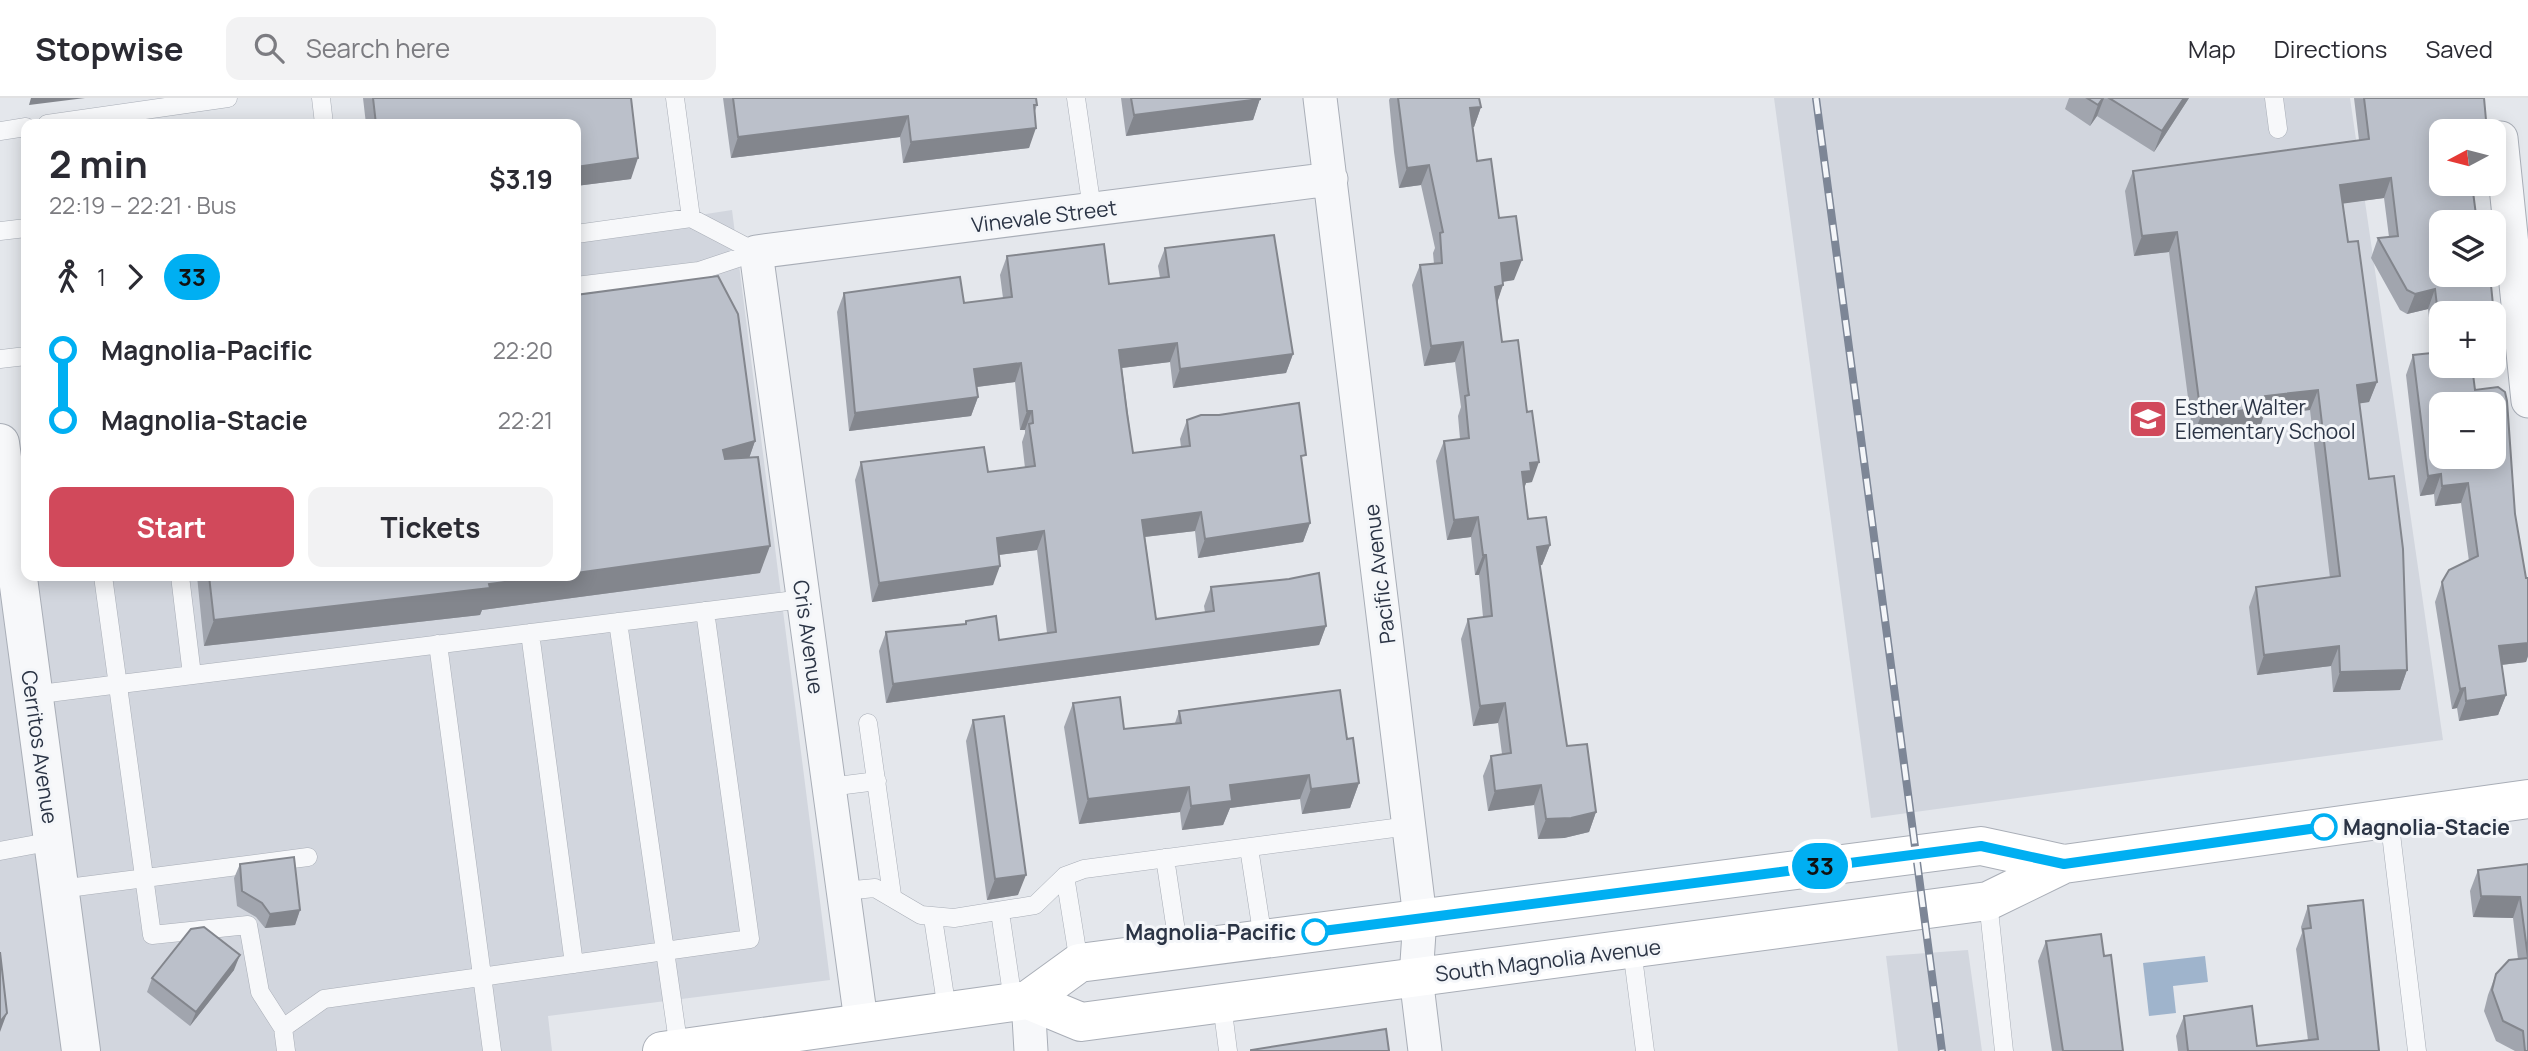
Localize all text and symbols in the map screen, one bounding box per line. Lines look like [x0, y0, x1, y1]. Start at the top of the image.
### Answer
search box [226, 17, 716, 80]
text: Stopwise [35, 26, 184, 71]
icon: search [250, 29, 288, 67]
text: Search here [306, 30, 450, 66]
text: Map [2188, 32, 2236, 65]
text: Directions [2274, 32, 2387, 65]
text: Saved [2425, 32, 2493, 65]
north arrow [2429, 119, 2506, 196]
map controls [2429, 119, 2506, 469]
text: 2 min [49, 137, 148, 189]
text: $3.19 [489, 161, 553, 197]
text: 22:19 – 22:21 · Bus [49, 189, 236, 221]
street label: Vinevale Street [970, 193, 1118, 239]
button: layers [2429, 210, 2506, 287]
icon: walk [49, 258, 87, 296]
icon: forward [116, 258, 154, 296]
text: 33 [178, 260, 206, 293]
text: 1 [97, 261, 106, 293]
button: + [2429, 301, 2506, 378]
text: Magnolia-Pacific [101, 332, 312, 368]
text: 22:20 [493, 334, 553, 366]
button: − [2429, 392, 2506, 469]
place label: Esther Walter Elementary School [2175, 393, 2356, 445]
school or university icon: Esther Walter Elementary School [2127, 398, 2169, 440]
text: Magnolia-Stacie [101, 402, 308, 438]
text: 22:21 [498, 404, 553, 436]
button: Start [49, 487, 294, 567]
button: Tickets [308, 487, 553, 567]
street label: Pacific Avenue [1357, 503, 1401, 645]
street label: Cris Avenue [787, 578, 831, 696]
street label: Cerritos Avenue [15, 668, 65, 826]
place label: Magnolia-Stacie [2343, 813, 2510, 841]
marker: Magnolia-Stacie [2311, 814, 2337, 840]
line badge: 33 [1788, 843, 1852, 889]
text: 33 [1806, 849, 1834, 882]
place label: Magnolia-Pacific [1125, 918, 1296, 946]
marker: Magnolia-Pacific [1302, 919, 1328, 945]
street label: South Magnolia Avenue [1434, 932, 1662, 988]

